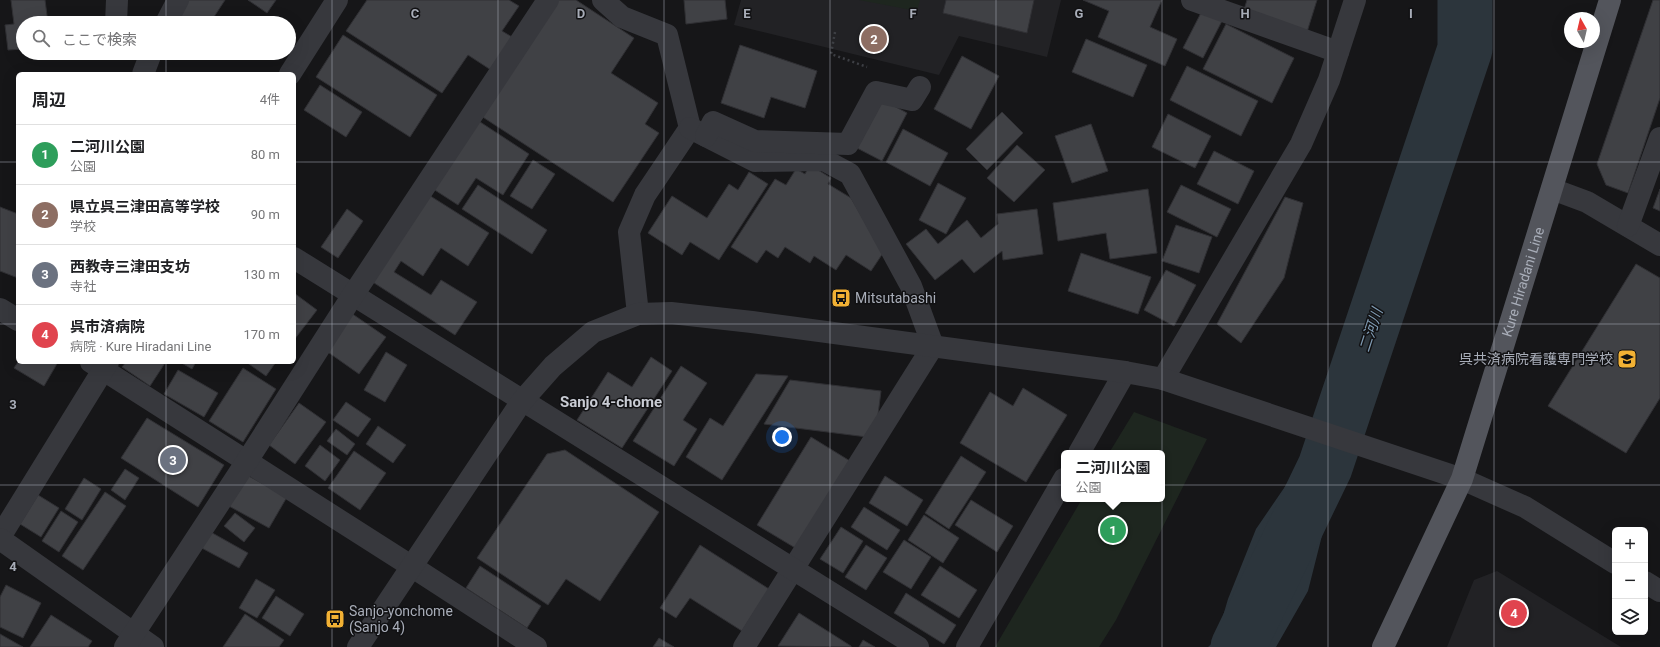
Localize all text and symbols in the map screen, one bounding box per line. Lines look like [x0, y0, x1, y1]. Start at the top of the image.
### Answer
text: C [411, 6, 420, 21]
text: D [577, 6, 585, 21]
text: E [743, 6, 751, 21]
text: F [909, 6, 917, 21]
text: G [1075, 6, 1084, 21]
text: H [1240, 6, 1250, 21]
text: I [1409, 6, 1413, 21]
north arrow [1564, 12, 1600, 48]
search box [16, 16, 296, 60]
pin: 2 [861, 24, 887, 54]
icon: search [30, 27, 52, 49]
text: ここで検索 [62, 31, 137, 49]
text: 周辺 [32, 90, 66, 110]
text: 4件 [260, 92, 280, 107]
text: 二河川公園 [70, 138, 145, 156]
text: 1 [41, 147, 49, 162]
text: 80 m [251, 147, 280, 162]
text: 公園 [70, 159, 96, 174]
text: 県立呉三津田高等学校 [70, 198, 220, 216]
text: 2 [41, 207, 49, 222]
text: 90 m [251, 207, 280, 222]
text: 学校 [70, 219, 96, 234]
street label: Kure Hiradani Line [1498, 225, 1547, 339]
text: 西教寺三津田支坊 [70, 258, 190, 276]
text: 3 [41, 267, 49, 282]
text: 130 m [243, 267, 280, 282]
text: 寺社 [70, 279, 96, 294]
bus stop icon: Mitsutabashi [830, 287, 852, 309]
place label: Mitsutabashi [855, 290, 936, 306]
water label: 二河川 [1355, 304, 1387, 354]
text: 呉市済病院 [70, 318, 145, 336]
text: 4 [41, 327, 49, 342]
text: 170 m [243, 327, 280, 342]
text: 病院 · Kure Hiradani Line [70, 339, 211, 354]
school or university icon: 呉共済病院看護専門学校 [1616, 348, 1638, 370]
place label: 呉共済病院看護専門学校 [1459, 351, 1613, 367]
district label: Sanjo 4-chome [560, 393, 662, 411]
text: 3 [9, 397, 17, 412]
your location [772, 427, 792, 447]
pin: 3 [160, 445, 186, 475]
popup [1061, 450, 1165, 502]
text: 二河川公園 [1075, 459, 1151, 477]
text: 公園 [1075, 480, 1102, 495]
pin: 1 [1100, 515, 1126, 545]
map controls [1612, 527, 1648, 635]
button: + [1612, 527, 1648, 563]
text: 4 [9, 559, 17, 574]
button: − [1612, 563, 1648, 599]
pin: 4 [1501, 598, 1527, 628]
button: layers [1612, 599, 1648, 635]
place label: Sanjo-yonchome (Sanjo 4) [349, 603, 453, 636]
bus stop icon: Sanjo-yonchome (Sanjo 4) [324, 608, 346, 630]

